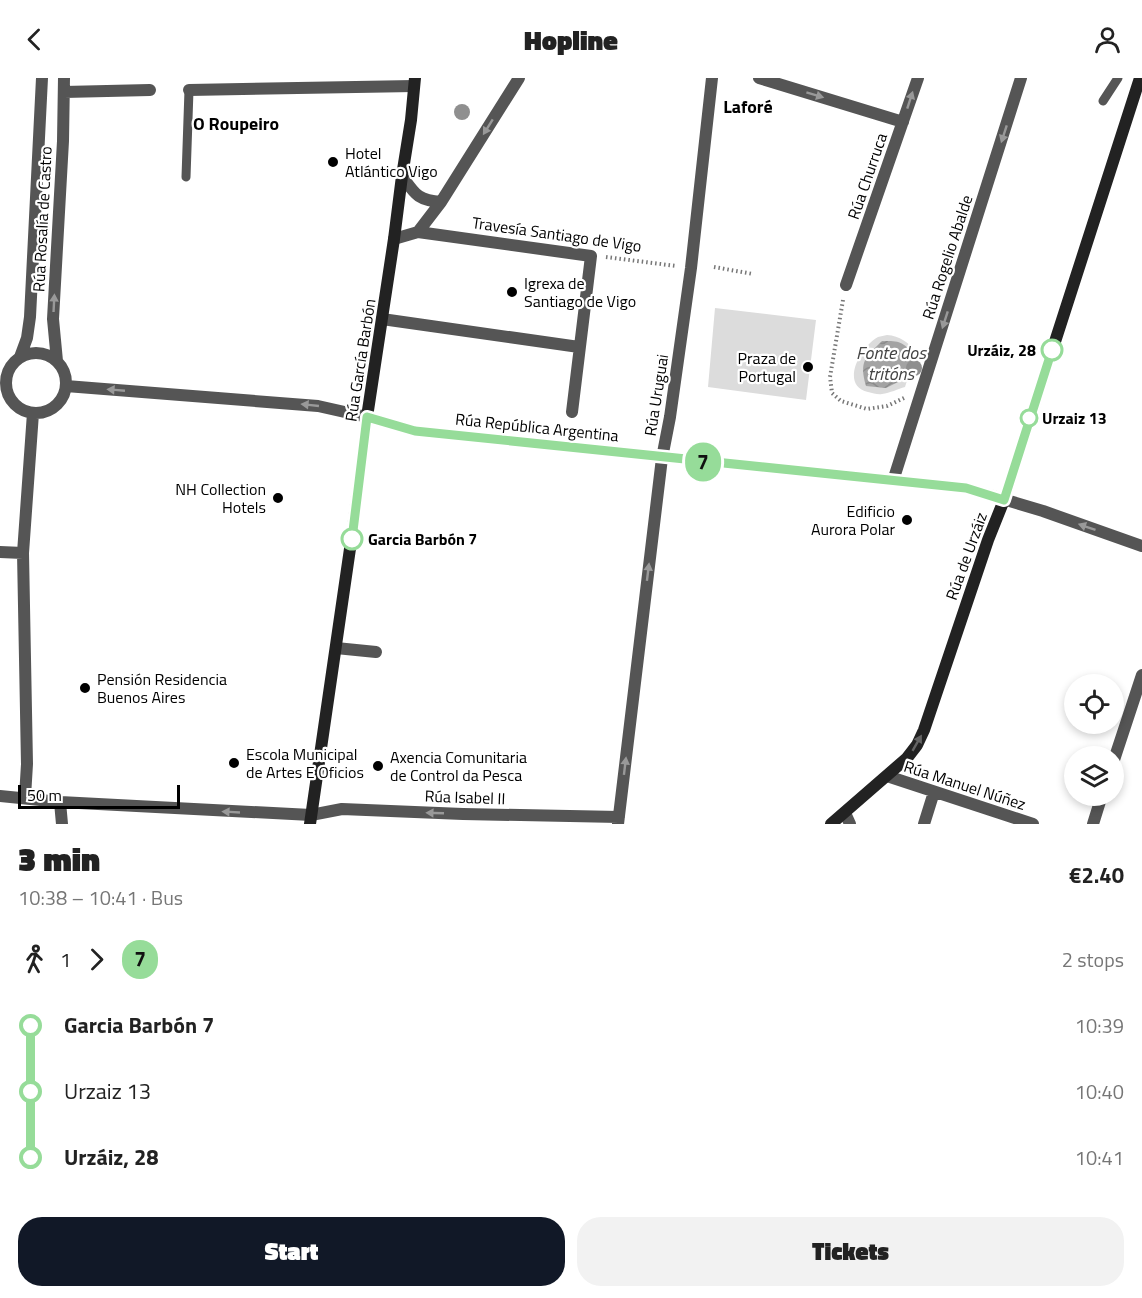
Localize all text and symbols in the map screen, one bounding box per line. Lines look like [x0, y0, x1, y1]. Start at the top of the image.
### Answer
text: Hopline [524, 19, 618, 60]
icon: back [18, 23, 51, 56]
icon: person [1091, 23, 1124, 56]
one-way arrow [806, 91, 824, 100]
one-way arrow [906, 91, 916, 109]
district label: Laforé [723, 93, 773, 120]
district label: O Roupeiro [193, 110, 279, 137]
one-way arrow [482, 119, 494, 135]
one-way arrow [998, 125, 1008, 143]
street label: Rúa Churruca [841, 129, 893, 223]
place label: Hotel Atlántico Vigo [345, 141, 438, 183]
street label: Rúa Rosalía de Castro [26, 146, 58, 292]
marker: Hotel Atlántico Vigo [326, 155, 340, 169]
street label: Rúa Rogelio Abalde [916, 192, 978, 322]
street label: Travesía Santiago de Vigo [471, 210, 643, 258]
place label: Igrexa de Santiago de Vigo [524, 271, 636, 313]
marker: Igrexa de Santiago de Vigo [505, 285, 519, 299]
one-way arrow [50, 293, 59, 312]
street label: Rúa García Barbón [338, 297, 382, 423]
one-way arrow [939, 311, 949, 329]
place label: Urzáiz, 28 [967, 338, 1036, 362]
water label: Fonte dos tritóns [856, 339, 927, 387]
marker: Urzáiz, 28 [1041, 339, 1063, 361]
place label: Praza de Portugal [738, 346, 796, 388]
street label: Rúa Uruguai [638, 352, 674, 438]
marker: Praza de Portugal [801, 360, 815, 374]
one-way arrow [106, 385, 125, 394]
one-way arrow [301, 401, 320, 410]
street label: Rúa República Argentina [454, 406, 620, 448]
place label: Urzaiz 13 [1042, 406, 1107, 430]
marker: Urzaiz 13 [1020, 409, 1038, 427]
line badge: 7 [684, 442, 722, 482]
text: 7 [697, 446, 709, 478]
place label: NH Collection Hotels [175, 477, 266, 519]
marker: NH Collection Hotels [271, 491, 285, 505]
place label: Edificio Aurora Polar [811, 499, 895, 541]
street label: Rúa de Urzáiz [939, 509, 993, 603]
marker: Edificio Aurora Polar [900, 513, 914, 527]
one-way arrow [1078, 521, 1096, 531]
place label: Garcia Barbón 7 [368, 527, 477, 551]
marker: Garcia Barbón 7 [341, 528, 363, 550]
one-way arrow [644, 563, 653, 582]
place label: Pensión Residencia Buenos Aires [97, 667, 227, 709]
map controls [1064, 674, 1124, 806]
button: locate [1064, 674, 1124, 734]
marker: Pensión Residencia Buenos Aires [78, 681, 92, 695]
one-way arrow [912, 734, 922, 751]
place label: Escola Municipal de Artes E Oficios [246, 742, 364, 784]
place label: Axencia Comunitaria de Control da Pesca [390, 745, 527, 787]
button: layers [1064, 746, 1124, 806]
street label: Rúa Manuel Núñez [901, 754, 1029, 816]
marker: Escola Municipal de Artes E Oficios [227, 756, 241, 770]
one-way arrow [620, 756, 630, 775]
marker: Axencia Comunitaria de Control da Pesca [371, 759, 385, 773]
scale bar [18, 782, 180, 810]
text: 50 m [27, 783, 62, 807]
street label: Rúa Isabel II [424, 784, 506, 810]
one-way arrow [222, 807, 241, 816]
one-way arrow [425, 808, 444, 817]
text: 3 min [18, 834, 100, 884]
text: €2.40 [1069, 858, 1124, 892]
text: 10:38 – 10:41 · Bus [18, 882, 183, 913]
icon: walk [18, 943, 51, 976]
icon: forward [80, 943, 113, 976]
text: 7 [134, 943, 146, 975]
text: 1 [60, 944, 71, 975]
text: 2 stops [1062, 944, 1124, 975]
text: Garcia Barbón 7 [64, 1008, 214, 1042]
text: 10:39 [1075, 1010, 1124, 1041]
text: Urzaiz 13 [64, 1074, 151, 1108]
text: 10:40 [1075, 1076, 1124, 1107]
text: Urzáiz, 28 [64, 1140, 159, 1174]
text: 10:41 [1075, 1142, 1124, 1173]
button: Start [18, 1217, 565, 1286]
button: Tickets [577, 1217, 1124, 1286]

